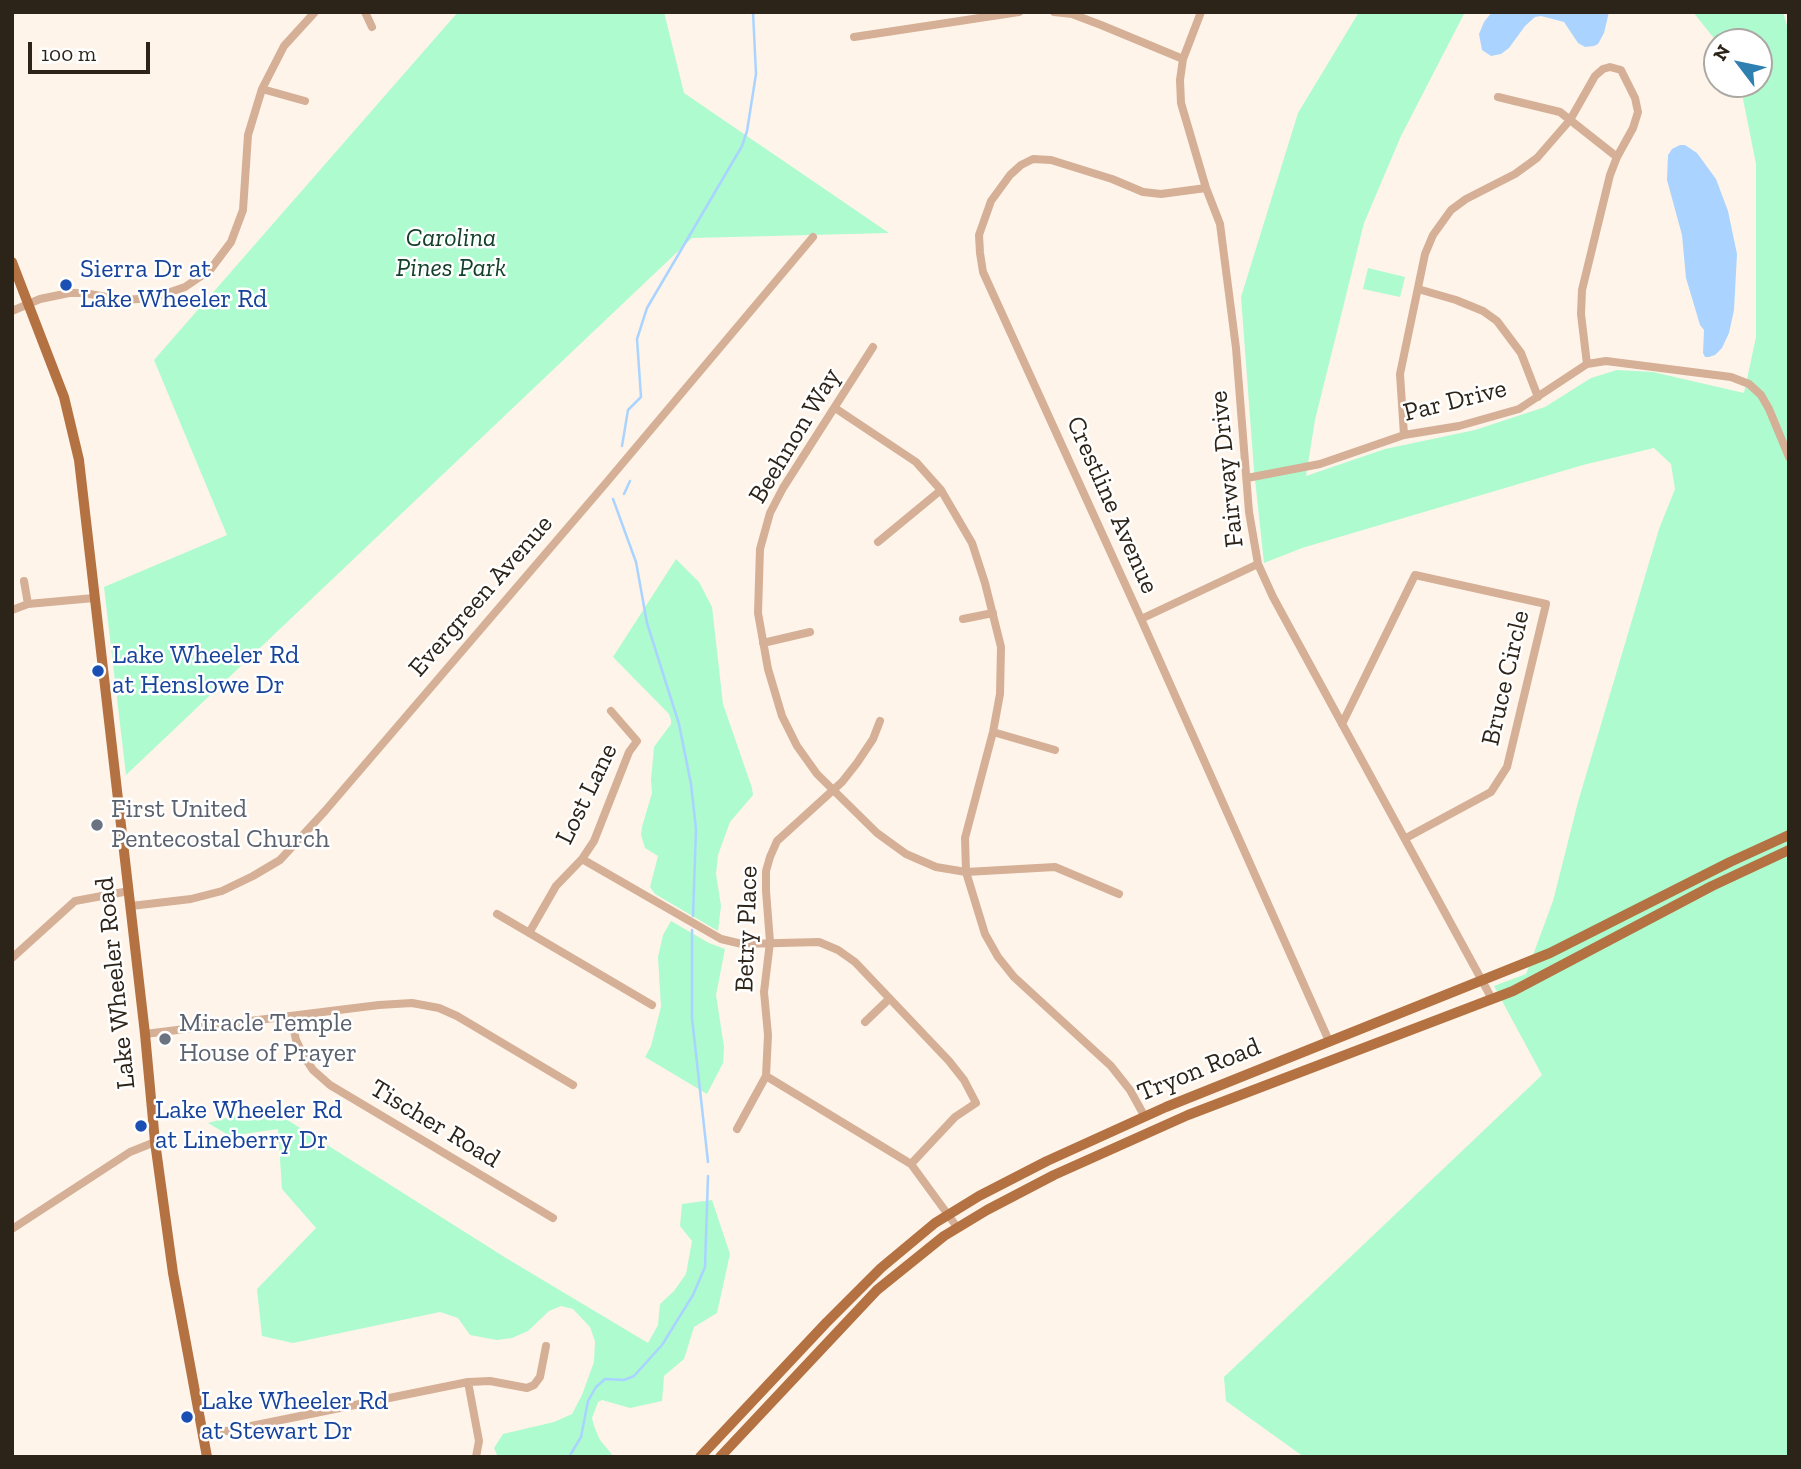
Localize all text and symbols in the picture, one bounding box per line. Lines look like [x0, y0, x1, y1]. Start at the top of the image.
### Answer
scale bar [32, 28, 154, 72]
north arrow [1703, 28, 1773, 98]
text: N [1708, 40, 1735, 65]
text: 100 m [41, 41, 96, 66]
park label: Carolina Pines Park [396, 223, 506, 284]
place label: Sierra Dr at Lake Wheeler Rd [80, 254, 267, 316]
marker: Sierra Dr at Lake Wheeler Rd [58, 277, 74, 293]
street label: Beehnon Way [742, 363, 848, 509]
street label: Par Drive [1400, 373, 1510, 429]
street label: Fairway Drive [1203, 389, 1251, 549]
street label: Crestline Avenue [1059, 412, 1165, 598]
street label: Evergreen Avenue [402, 509, 560, 683]
street label: Bruce Circle [1475, 608, 1537, 748]
place label: Lake Wheeler Rd at Henslowe Dr [112, 640, 299, 702]
marker: Lake Wheeler Rd at Henslowe Dr [90, 663, 106, 679]
street label: Lost Lane [549, 738, 625, 850]
place label: First United Pentecostal Church [111, 794, 330, 856]
marker: First United Pentecostal Church [89, 817, 105, 833]
street label: Betry Place [729, 865, 765, 993]
street label: Lake Wheeler Road [89, 875, 143, 1091]
place label: Miracle Temple House of Prayer [179, 1008, 357, 1070]
marker: Miracle Temple House of Prayer [157, 1031, 173, 1047]
street label: Tryon Road [1133, 1031, 1265, 1109]
street label: Tischer Road [364, 1073, 506, 1175]
place label: Lake Wheeler Rd at Lineberry Dr [155, 1095, 342, 1156]
marker: Lake Wheeler Rd at Lineberry Dr [133, 1118, 149, 1134]
place label: Lake Wheeler Rd at Stewart Dr [201, 1386, 388, 1448]
marker: Lake Wheeler Rd at Stewart Dr [179, 1409, 195, 1425]

